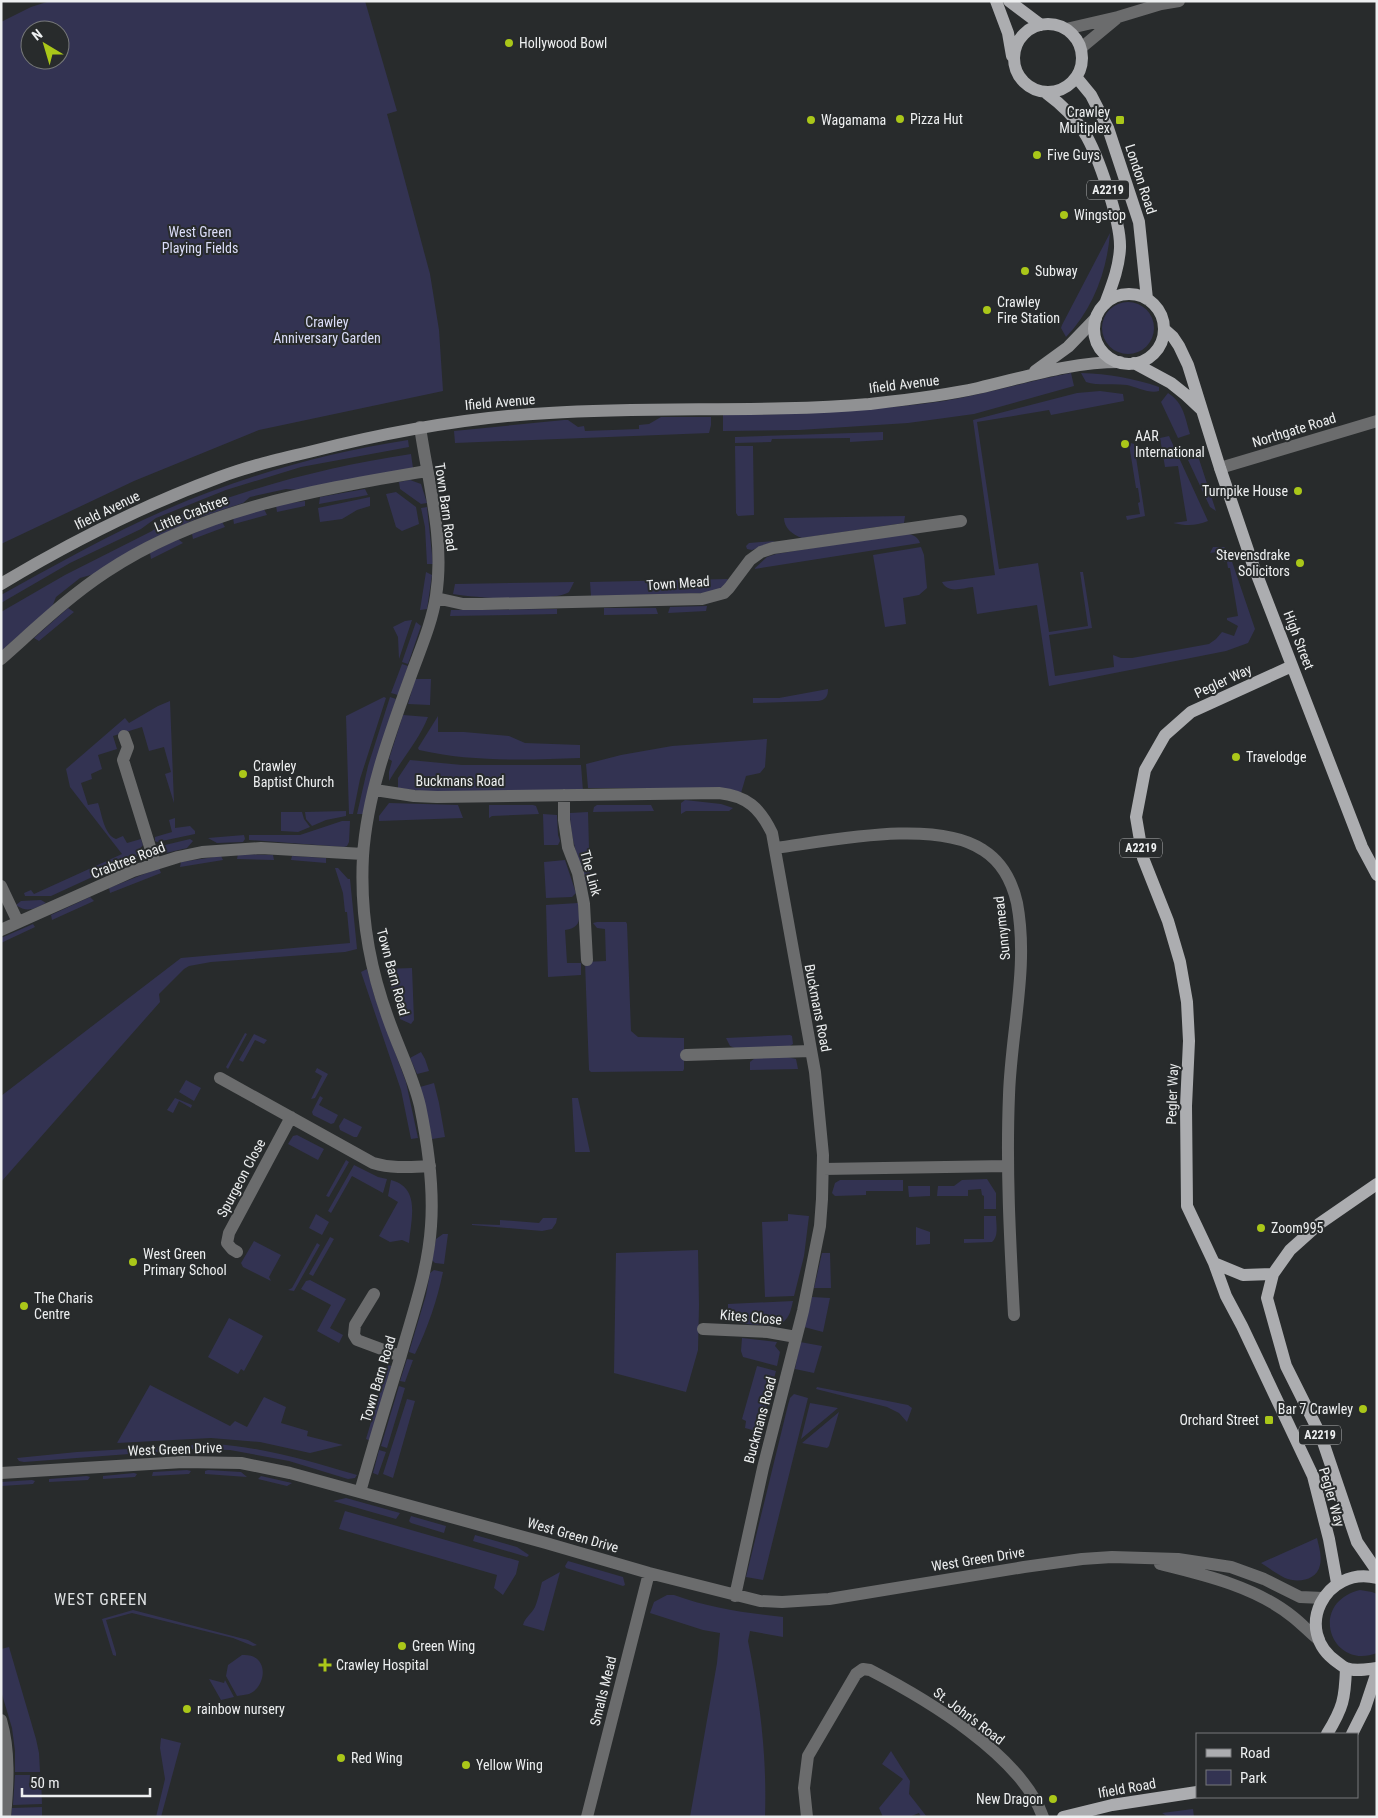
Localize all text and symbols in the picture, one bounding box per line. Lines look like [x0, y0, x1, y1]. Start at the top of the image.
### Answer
north arrow [20, 20, 70, 70]
text: N [29, 26, 45, 44]
place label: Hollywood Bowl [519, 35, 607, 51]
marker: Hollywood Bowl [503, 37, 515, 49]
place label: Crawley Multiplex [1059, 104, 1110, 136]
place label: Pizza Hut [910, 111, 963, 127]
place label: Wagamama [821, 112, 886, 128]
marker: Pizza Hut [894, 113, 906, 125]
marker: Wagamama [805, 114, 817, 126]
marker: Crawley Multiplex [1114, 114, 1126, 126]
street label: London Road [1122, 142, 1160, 216]
place label: Five Guys [1047, 147, 1100, 163]
marker: Five Guys [1031, 149, 1043, 161]
road number: A2219 [1087, 180, 1129, 200]
place label: Wingstop [1074, 207, 1126, 223]
marker: Wingstop [1058, 209, 1070, 221]
park label: West Green Playing Fields [162, 224, 238, 256]
place label: Subway [1035, 263, 1078, 279]
marker: Subway [1019, 265, 1031, 277]
place label: Crawley Fire Station [997, 294, 1060, 326]
marker: Crawley Fire Station [981, 304, 993, 316]
park label: Crawley Anniversary Garden [273, 314, 381, 346]
street label: Ifield Avenue [868, 372, 940, 396]
street label: Ifield Avenue [464, 391, 536, 413]
street label: Northgate Road [1250, 410, 1338, 450]
place label: AAR International [1135, 428, 1205, 460]
marker: AAR International [1119, 438, 1131, 450]
street label: Town Barn Road [432, 462, 460, 552]
place label: Turnpike House [1202, 483, 1288, 499]
marker: Turnpike House [1292, 485, 1304, 497]
street label: Ifield Avenue [72, 487, 143, 533]
street label: Little Crabtree [152, 491, 231, 535]
place label: Stevensdrake Solicitors [1216, 547, 1290, 579]
marker: Stevensdrake Solicitors [1294, 557, 1306, 569]
street label: Town Mead [646, 573, 710, 593]
street label: High Street [1280, 608, 1318, 672]
street label: Pegler Way [1192, 661, 1254, 701]
place label: Travelodge [1246, 749, 1307, 765]
marker: Travelodge [1230, 751, 1242, 763]
place label: Crawley Baptist Church [253, 758, 334, 790]
marker: Crawley Baptist Church [237, 768, 249, 780]
street label: Buckmans Road [416, 773, 504, 789]
road number: A2219 [1120, 838, 1162, 858]
street label: Crabtree Road [89, 839, 167, 881]
street label: The Link [577, 848, 605, 898]
street label: Sunnymead [991, 895, 1013, 961]
street label: Town Barn Road [374, 927, 412, 1017]
street label: Buckmans Road [802, 963, 834, 1053]
street label: Pegler Way [1163, 1063, 1181, 1125]
street label: Spurgeon Close [214, 1136, 269, 1220]
place label: Zoom995 [1271, 1220, 1324, 1236]
marker: Zoom995 [1255, 1222, 1267, 1234]
place label: West Green Primary School [143, 1246, 227, 1278]
marker: West Green Primary School [127, 1256, 139, 1268]
place label: The Charis Centre [34, 1290, 93, 1322]
marker: The Charis Centre [18, 1300, 30, 1312]
street label: Kites Close [719, 1306, 783, 1328]
street label: Town Barn Road [357, 1334, 399, 1424]
street label: Buckmans Road [741, 1375, 779, 1465]
place label: Bar 7 Crawley [1278, 1401, 1353, 1417]
marker: Bar 7 Crawley [1357, 1403, 1369, 1415]
place label: Orchard Street [1179, 1412, 1259, 1428]
marker: Orchard Street [1263, 1414, 1275, 1426]
road number: A2219 [1299, 1426, 1341, 1444]
street label: West Green Drive [128, 1439, 223, 1459]
street label: Pegler Way [1316, 1465, 1348, 1529]
street label: West Green Drive [526, 1514, 621, 1556]
street label: West Green Drive [930, 1544, 1026, 1574]
district label: WEST GREEN [54, 1590, 148, 1609]
place label: Green Wing [412, 1638, 475, 1654]
marker: Green Wing [396, 1640, 408, 1652]
street label: Smalls Mead [587, 1654, 619, 1728]
place label: Crawley Hospital [336, 1657, 429, 1673]
marker: Crawley Hospital [318, 1658, 332, 1672]
street label: St. John's Road [930, 1684, 1008, 1748]
place label: rainbow nursery [197, 1701, 285, 1717]
marker: rainbow nursery [181, 1703, 193, 1715]
legend [1196, 1733, 1358, 1798]
text: Road [1240, 1744, 1270, 1762]
place label: Red Wing [351, 1750, 403, 1766]
marker: Red Wing [335, 1752, 347, 1764]
place label: Yellow Wing [476, 1757, 543, 1773]
marker: Yellow Wing [460, 1759, 472, 1771]
scale bar [22, 1766, 150, 1798]
text: Park [1240, 1769, 1267, 1787]
text: 50 m [30, 1774, 60, 1792]
street label: Ifield Road [1097, 1775, 1157, 1801]
place label: New Dragon [976, 1791, 1043, 1807]
marker: New Dragon [1047, 1793, 1059, 1805]

